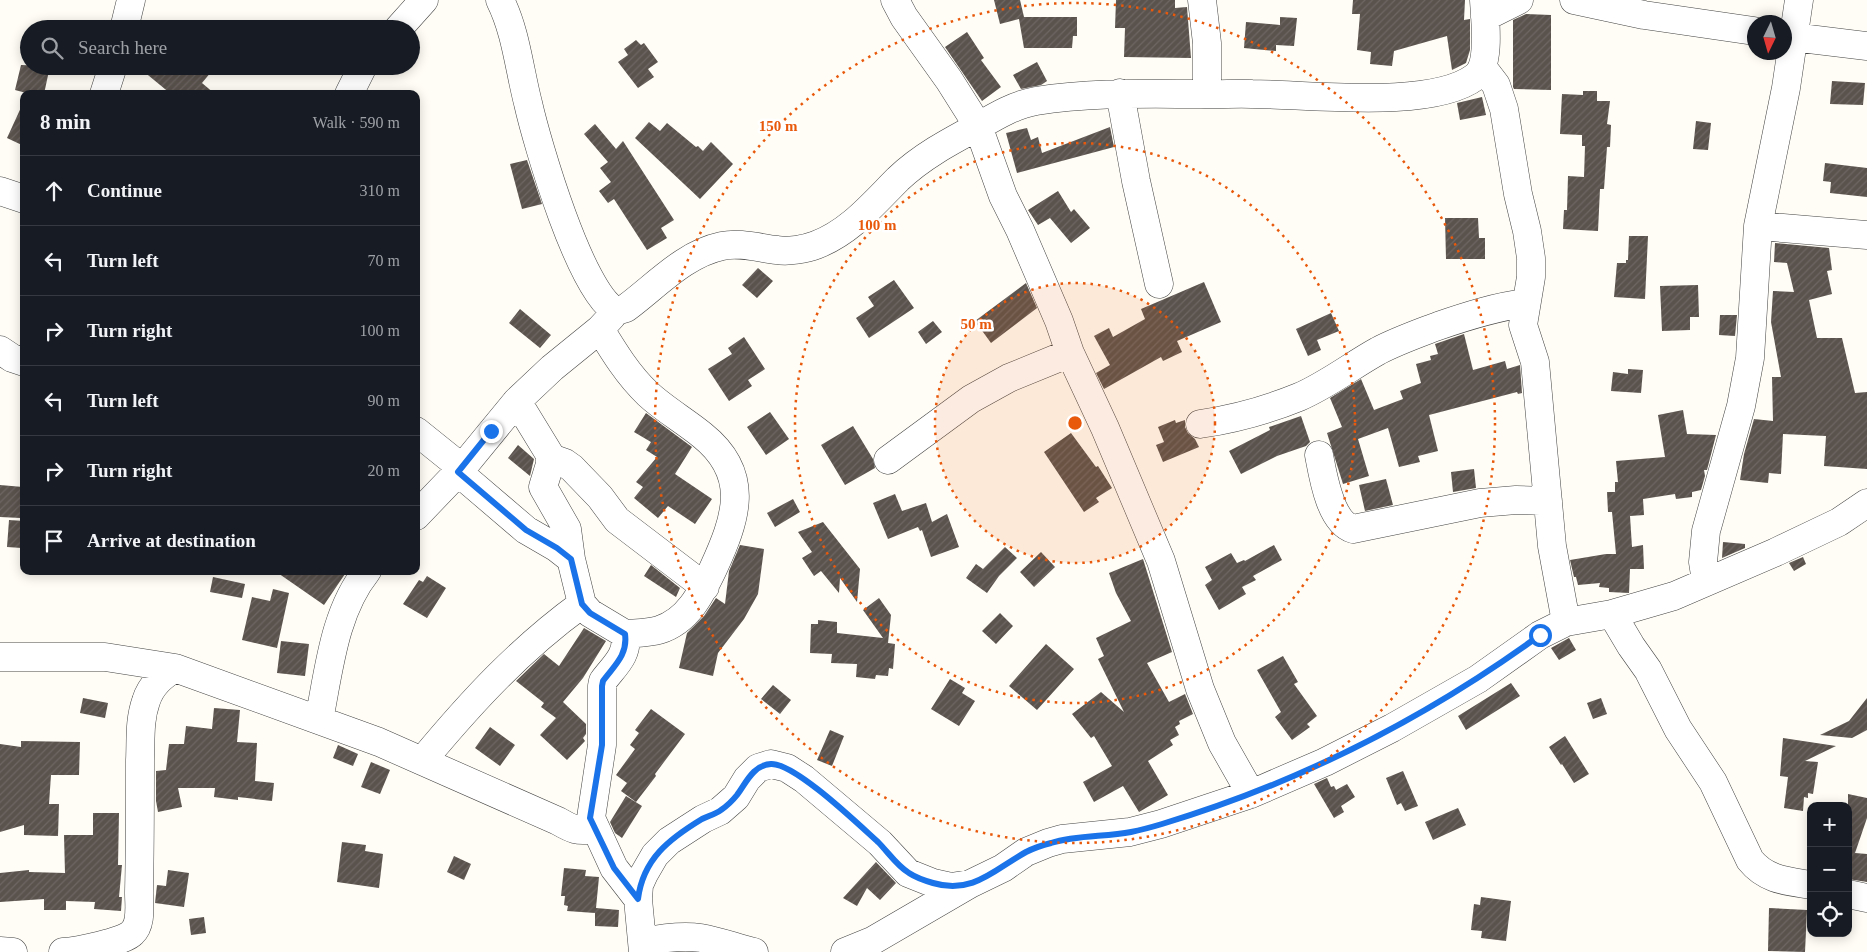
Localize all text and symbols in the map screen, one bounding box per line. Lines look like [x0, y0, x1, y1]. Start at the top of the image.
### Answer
north arrow [1747, 15, 1792, 60]
search box [20, 20, 420, 75]
icon: search [38, 34, 66, 62]
text: Search here [78, 37, 167, 58]
text: 8 min [40, 110, 91, 134]
text: Walk · 590 m [313, 114, 400, 131]
text: 150 m [759, 118, 798, 134]
icon: ahead [40, 177, 68, 205]
text: Continue [87, 180, 162, 201]
text: 310 m [360, 182, 400, 199]
text: 100 m [858, 217, 897, 233]
icon: left [40, 247, 68, 275]
text: Turn left [87, 250, 159, 271]
text: 70 m [368, 252, 400, 269]
text: 50 m [960, 316, 992, 332]
icon: right [40, 317, 68, 345]
text: Turn right [87, 320, 172, 341]
text: 100 m [360, 322, 400, 339]
icon: left [40, 387, 68, 415]
text: Turn left [87, 390, 159, 411]
text: 90 m [368, 392, 400, 409]
centre of rings [1066, 414, 1084, 432]
route end [480, 420, 503, 443]
icon: right [40, 457, 68, 485]
text: Turn right [87, 460, 172, 481]
text: 20 m [368, 462, 400, 479]
icon: arrive [40, 527, 68, 555]
text: Arrive at destination [87, 530, 256, 551]
route start [1529, 624, 1552, 647]
map controls [1807, 802, 1852, 937]
button: + [1807, 802, 1852, 847]
button: − [1807, 847, 1852, 892]
button: locate [1807, 892, 1852, 937]

